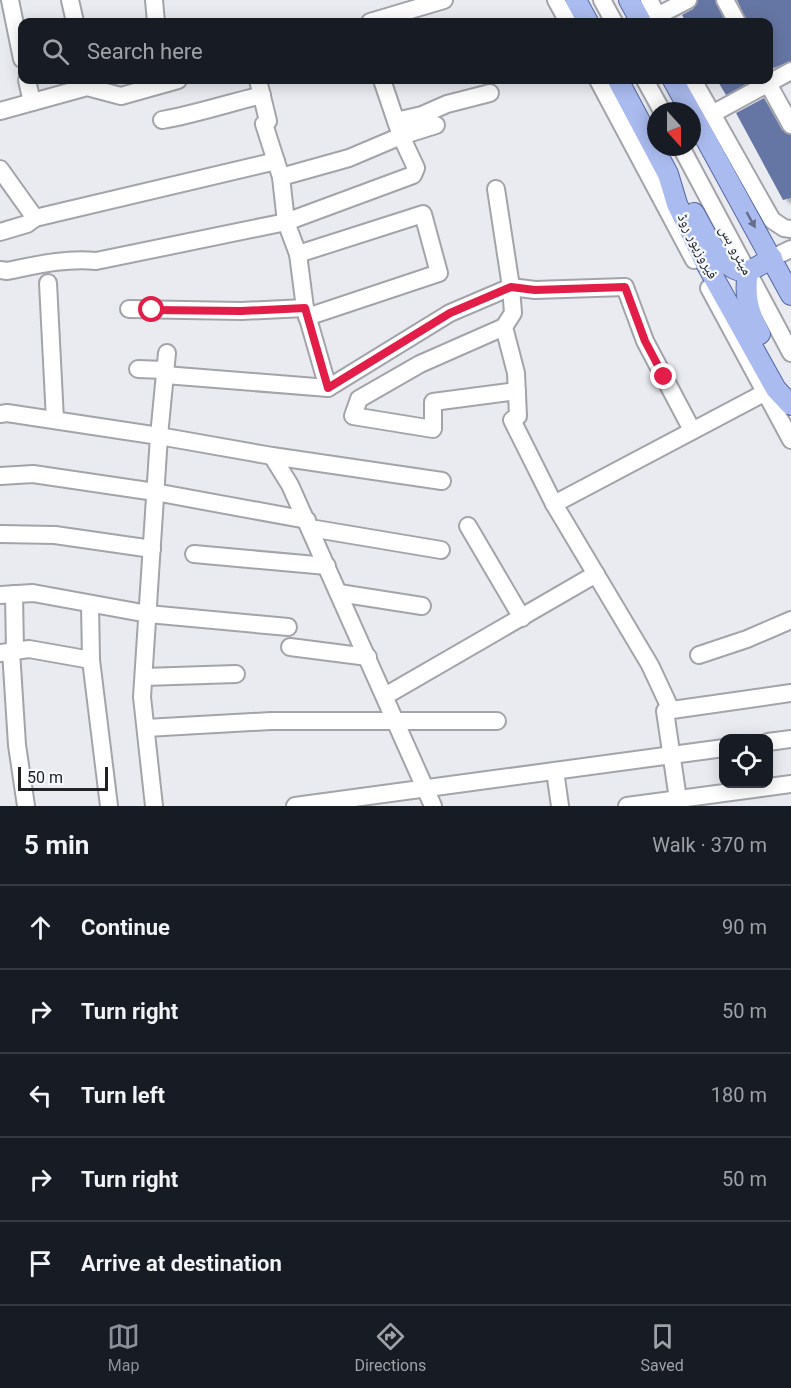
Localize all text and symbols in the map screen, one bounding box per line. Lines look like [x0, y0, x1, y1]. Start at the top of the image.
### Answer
search box [18, 18, 773, 84]
icon: search [39, 35, 72, 68]
text: Search here [87, 39, 203, 64]
north arrow [647, 102, 701, 156]
street label: فیروزپور روڈ [674, 210, 722, 282]
one-way arrow [746, 212, 756, 229]
street label: میٹرو بس [715, 222, 757, 279]
route start [138, 296, 164, 322]
route end [650, 363, 676, 389]
map controls [719, 734, 773, 788]
button: locate [719, 734, 773, 788]
scale bar [18, 764, 108, 792]
text: 50 m [27, 768, 63, 787]
text: 5 min [24, 830, 89, 860]
text: Walk · 370 m [652, 833, 767, 857]
icon: ahead [24, 911, 57, 944]
text: Continue [81, 915, 170, 940]
text: 90 m [722, 915, 767, 939]
icon: right [24, 995, 57, 1028]
text: Turn right [81, 999, 178, 1024]
text: 50 m [722, 999, 767, 1023]
icon: left [24, 1079, 57, 1112]
text: Turn left [81, 1083, 165, 1108]
text: 180 m [711, 1083, 767, 1107]
icon: right [24, 1163, 57, 1196]
text: Turn right [81, 1167, 178, 1192]
text: 50 m [722, 1167, 767, 1191]
icon: arrive [24, 1247, 57, 1280]
text: Arrive at destination [81, 1251, 282, 1276]
tab: Map [107, 1320, 140, 1375]
tab: Directions [354, 1320, 426, 1375]
tab: Saved [641, 1320, 684, 1375]

